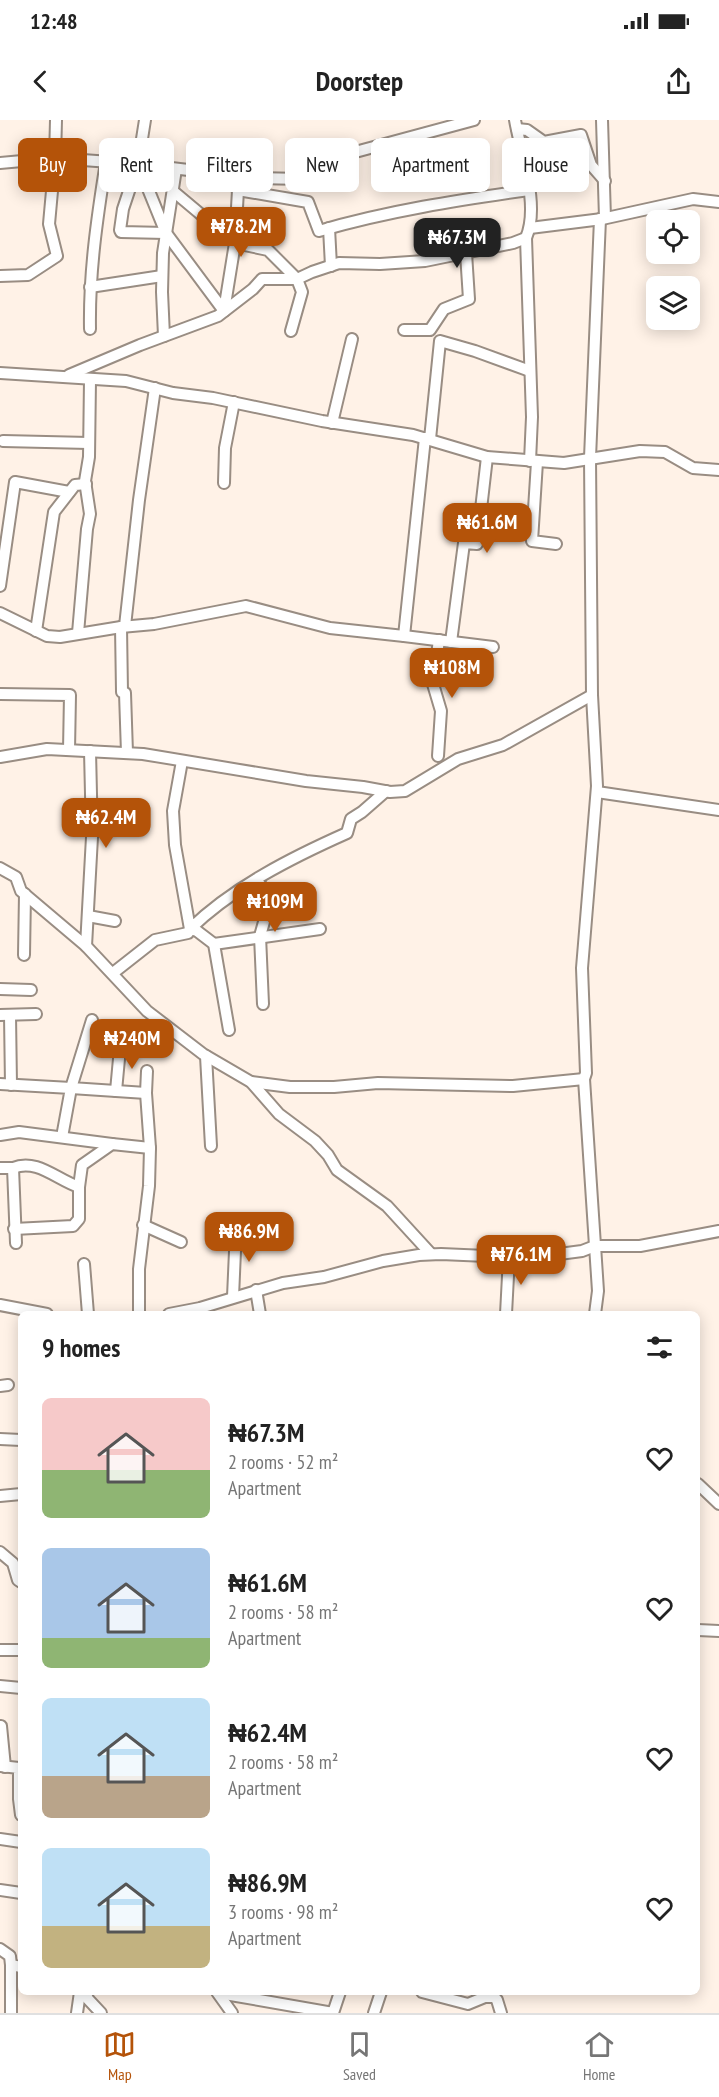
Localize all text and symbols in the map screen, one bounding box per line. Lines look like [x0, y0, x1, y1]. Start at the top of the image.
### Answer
text: 12:48 [30, 7, 78, 35]
text: Doorstep [316, 64, 403, 98]
icon: back [24, 65, 57, 98]
icon: share [662, 65, 695, 98]
chip: Buy [18, 138, 87, 192]
chip: Rent [99, 138, 174, 192]
chip: Filters [186, 138, 273, 192]
chip: New [285, 138, 359, 192]
chip: Apartment [371, 138, 490, 192]
chip: House [502, 138, 589, 192]
pin: ₦78.2M [192, 207, 290, 258]
map controls [646, 210, 700, 330]
button: locate [646, 210, 700, 264]
text: ₦78.2M [211, 213, 271, 239]
pin: ₦67.3M [408, 218, 506, 269]
text: ₦67.3M [428, 224, 486, 250]
button: layers [646, 276, 700, 330]
pin: ₦61.6M [438, 503, 536, 554]
text: ₦61.6M [457, 509, 517, 535]
pin: ₦108M [410, 648, 494, 699]
text: ₦108M [424, 654, 480, 680]
pin: ₦62.4M [57, 798, 155, 849]
text: ₦62.4M [76, 804, 136, 830]
pin: ₦109M [233, 882, 317, 933]
text: ₦109M [247, 888, 303, 914]
pin: ₦240M [90, 1019, 174, 1070]
text: ₦240M [104, 1025, 160, 1051]
pin: ₦86.9M [200, 1212, 298, 1263]
text: ₦86.9M [219, 1218, 279, 1244]
pin: ₦76.1M [472, 1235, 570, 1286]
text: ₦76.1M [491, 1241, 551, 1267]
text: 9 homes [42, 1331, 120, 1364]
icon: filters [643, 1331, 676, 1364]
text: ₦67.3M [228, 1416, 304, 1449]
icon: home [90, 1422, 162, 1494]
icon: heart [643, 1442, 676, 1475]
text: 2 rooms · 52 m² [228, 1449, 338, 1475]
text: Apartment [228, 1475, 301, 1501]
text: ₦61.6M [228, 1566, 307, 1599]
icon: home [90, 1572, 162, 1644]
icon: heart [643, 1592, 676, 1625]
text: 2 rooms · 58 m² [228, 1599, 338, 1625]
text: Apartment [228, 1625, 301, 1651]
text: ₦62.4M [228, 1716, 307, 1749]
icon: home [90, 1722, 162, 1794]
icon: heart [643, 1742, 676, 1775]
text: 2 rooms · 58 m² [228, 1749, 338, 1775]
text: Apartment [228, 1775, 301, 1801]
text: ₦86.9M [228, 1866, 307, 1899]
icon: home [90, 1872, 162, 1944]
icon: heart [643, 1892, 676, 1925]
text: 3 rooms · 98 m² [228, 1899, 338, 1925]
text: Apartment [228, 1925, 301, 1951]
tab: Map [103, 2028, 136, 2084]
tab: Saved [343, 2028, 376, 2084]
tab: Home [583, 2028, 616, 2084]

